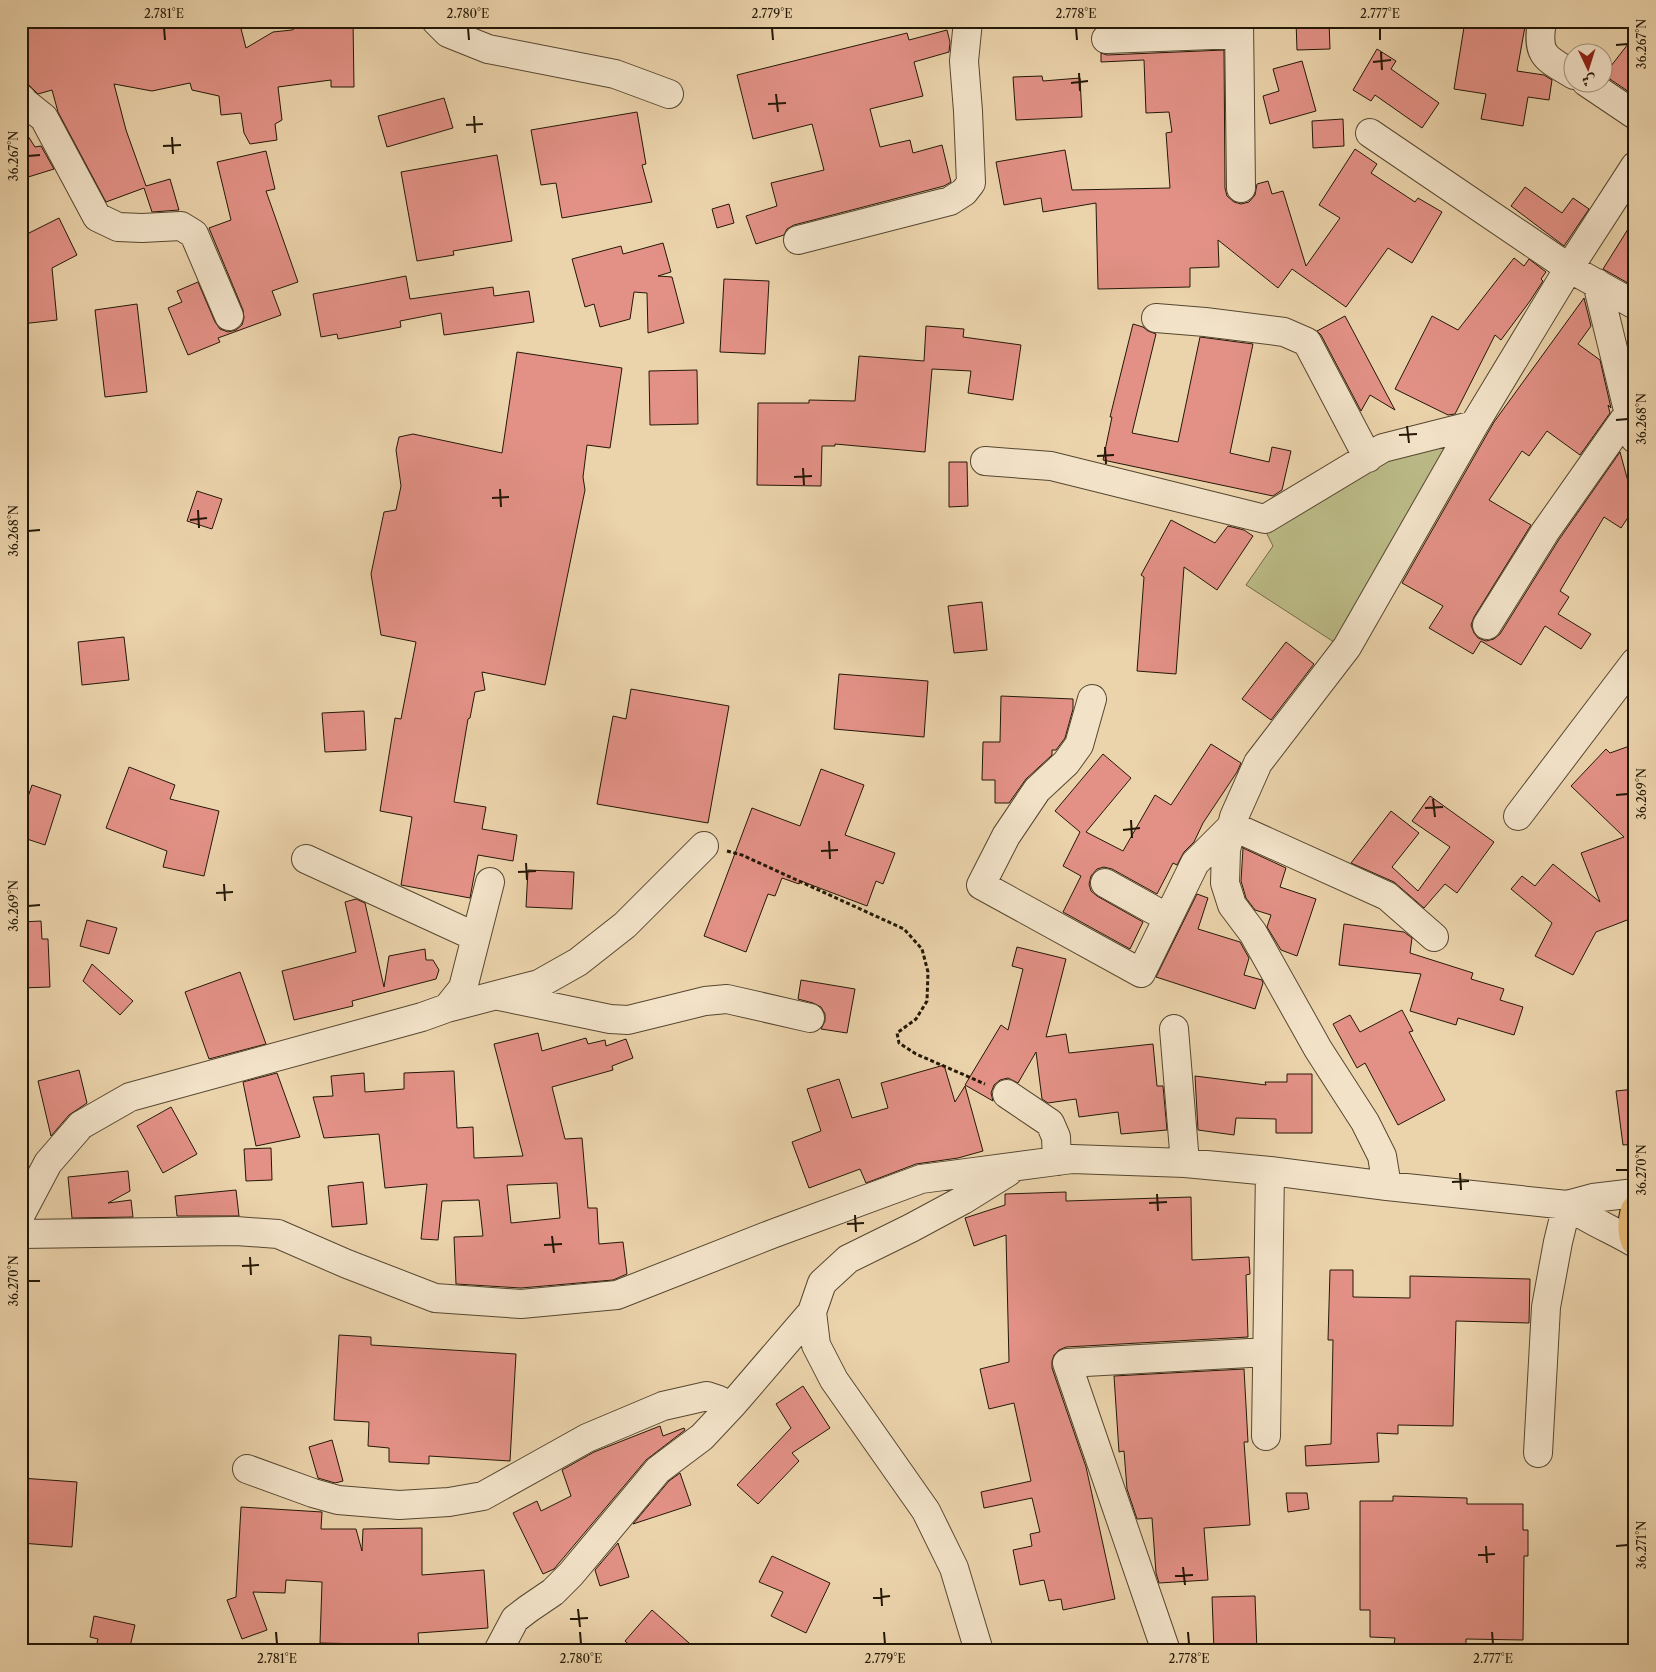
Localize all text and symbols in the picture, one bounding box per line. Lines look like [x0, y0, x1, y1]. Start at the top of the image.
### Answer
text: 2.781°E [144, 6, 184, 21]
text: 2.780°E [447, 6, 489, 21]
text: 2.779°E [751, 6, 793, 21]
text: 2.778°E [1055, 6, 1097, 21]
text: 2.777°E [1360, 6, 1400, 21]
text: 36.267°N [1634, 19, 1649, 69]
north arrow [1564, 42, 1614, 92]
text: ش [1581, 72, 1596, 90]
text: 36.267°N [6, 131, 21, 181]
text: 36.268°N [1634, 393, 1649, 445]
text: 36.268°N [6, 505, 21, 557]
text: 36.269°N [1634, 768, 1649, 820]
text: 36.269°N [6, 880, 21, 932]
text: 36.270°N [1634, 1144, 1649, 1196]
text: 36.270°N [6, 1255, 21, 1307]
text: 36.271°N [1634, 1521, 1649, 1569]
text: 2.781°E [257, 1651, 297, 1666]
text: 2.780°E [560, 1651, 602, 1666]
text: 2.779°E [864, 1651, 906, 1666]
text: 2.778°E [1168, 1651, 1210, 1666]
text: 2.777°E [1473, 1651, 1513, 1666]

